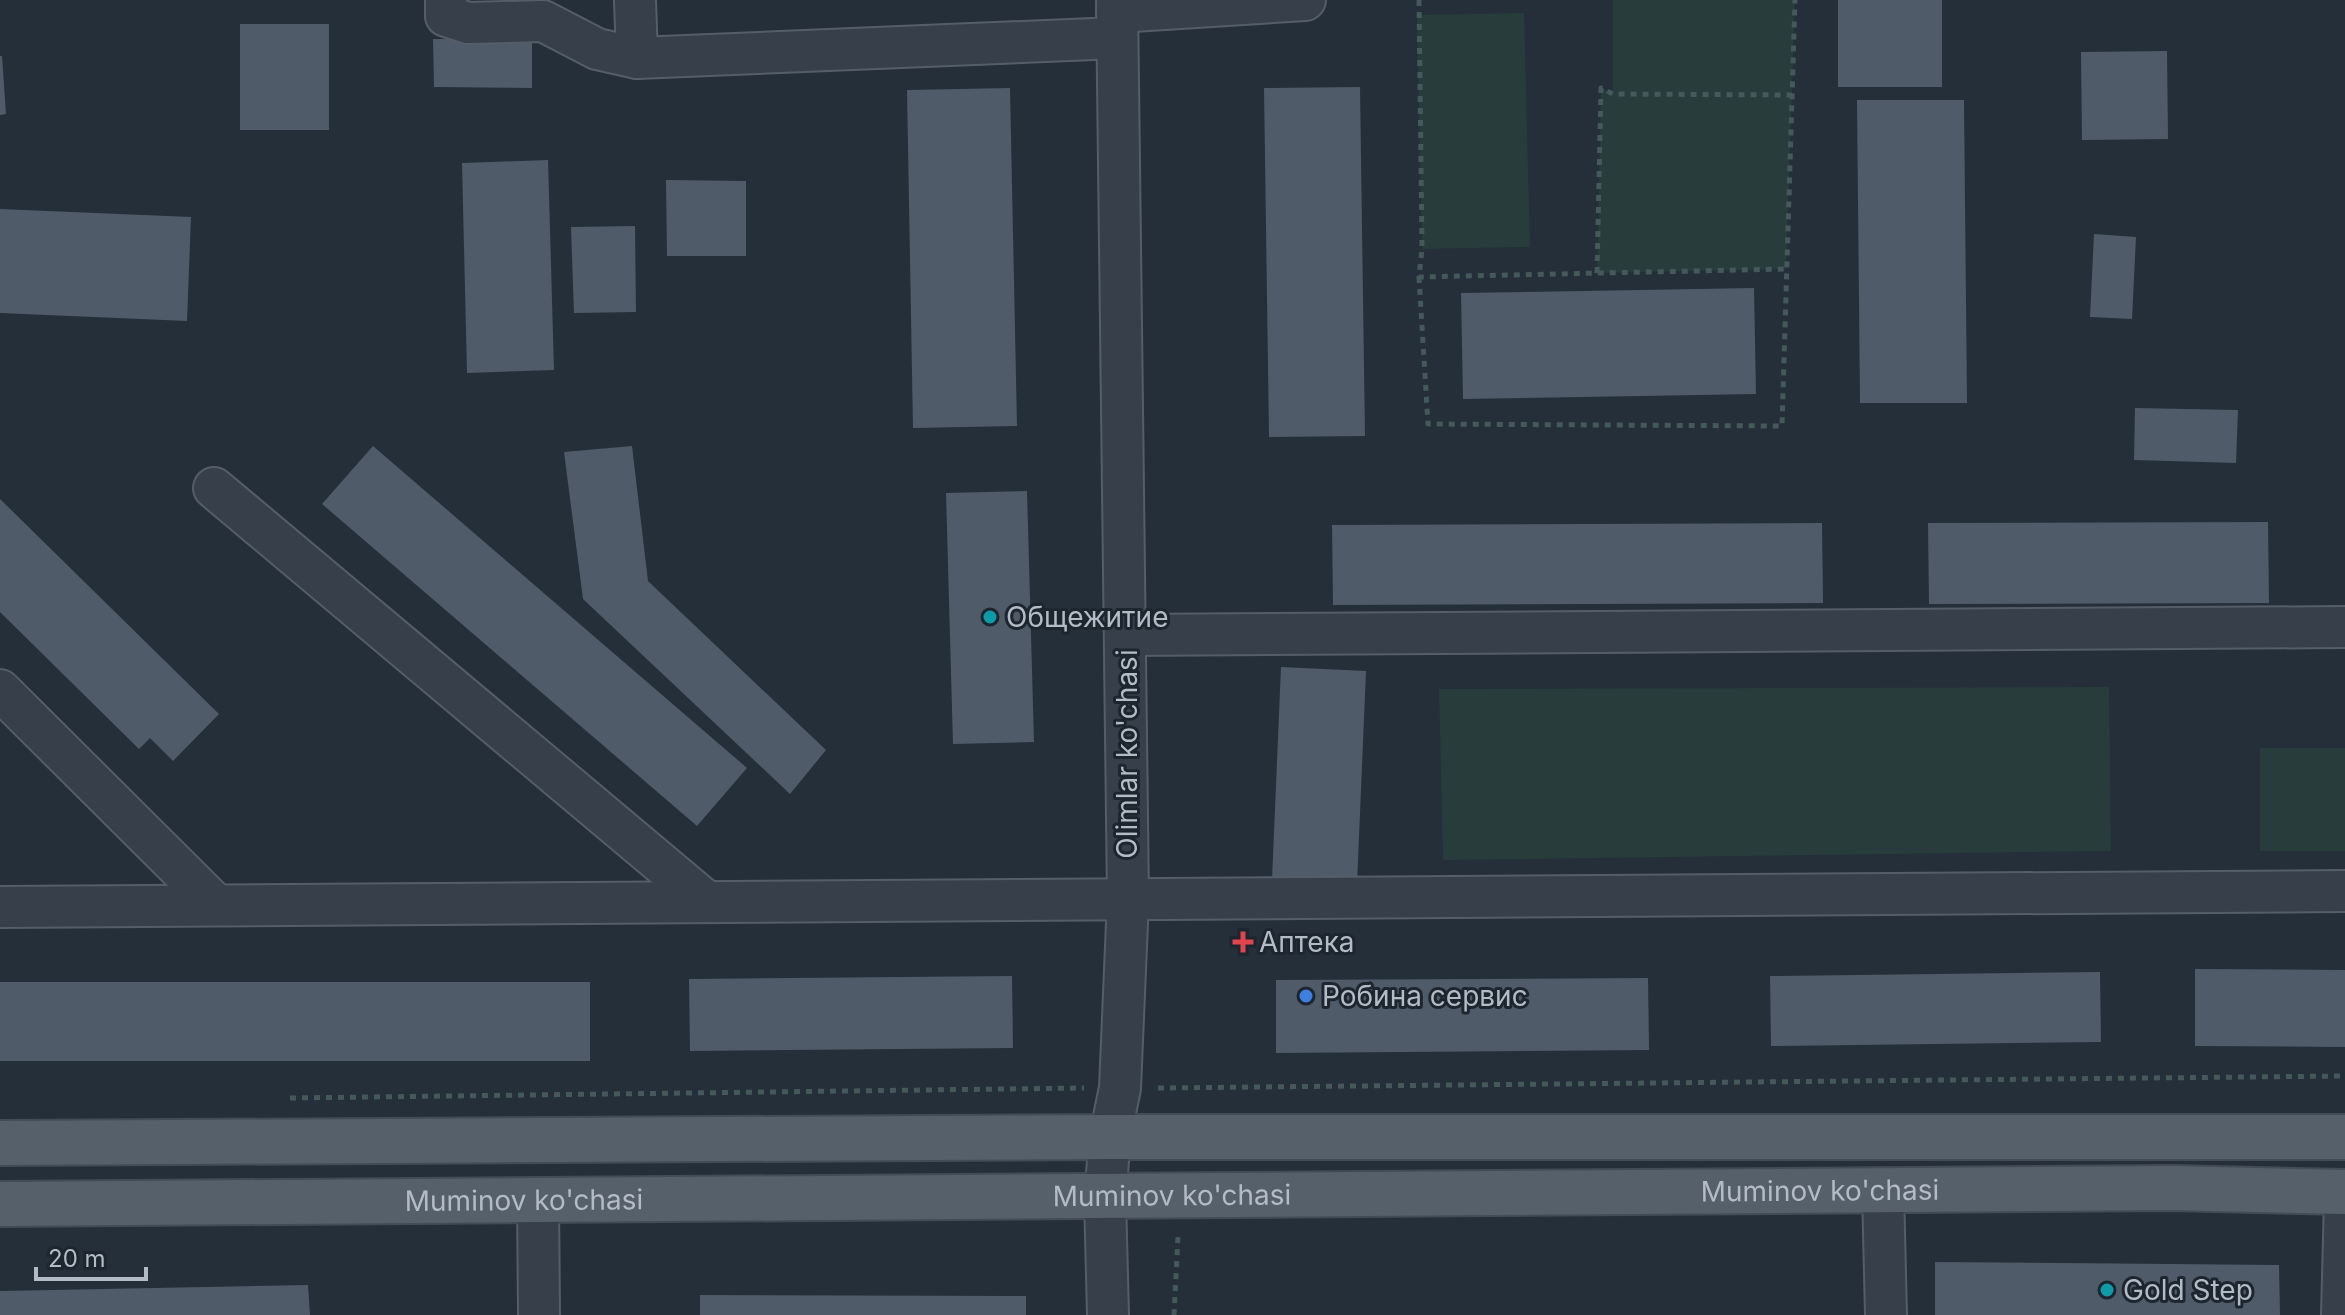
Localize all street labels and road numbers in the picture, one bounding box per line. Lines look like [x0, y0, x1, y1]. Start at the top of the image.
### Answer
street label: Olimlar ko'chasi [1110, 649, 1144, 859]
street label: Muminov ko'chasi [1701, 1173, 1939, 1208]
street label: Muminov ko'chasi [1053, 1177, 1291, 1213]
street label: Muminov ko'chasi [405, 1182, 643, 1218]

